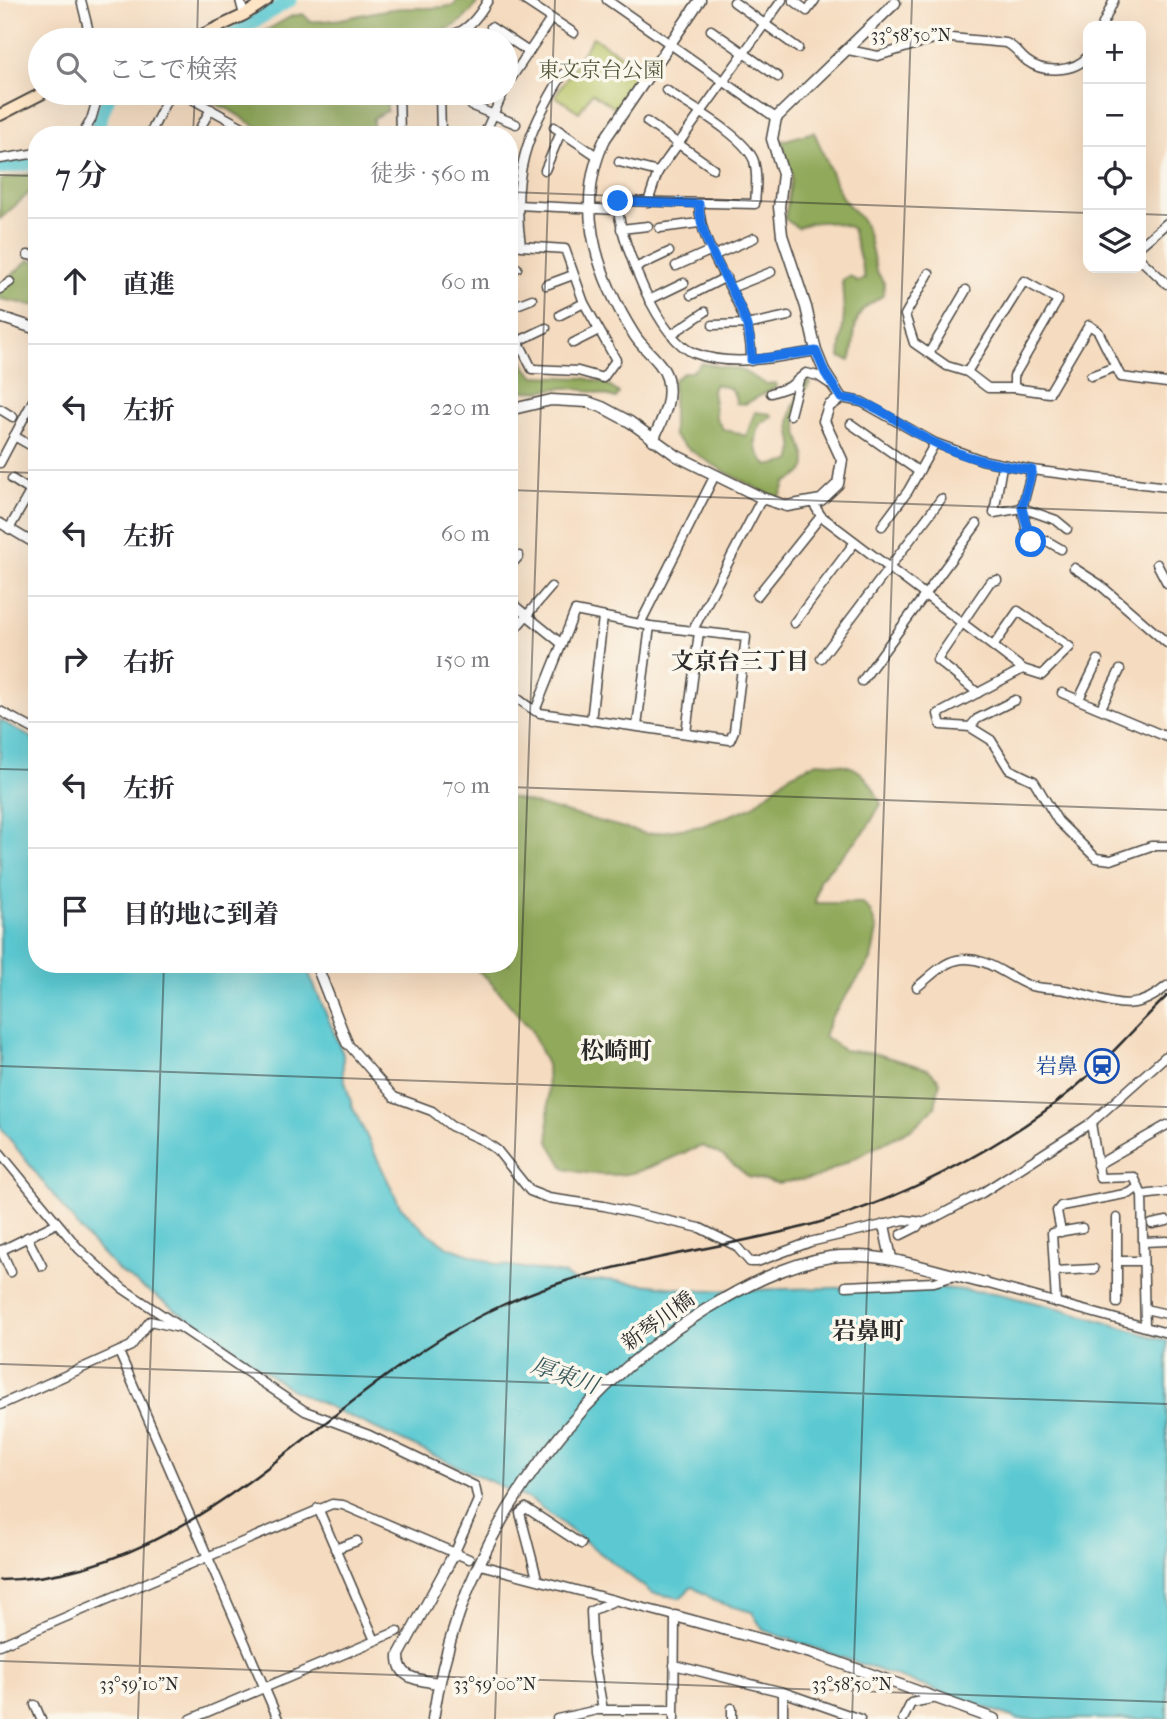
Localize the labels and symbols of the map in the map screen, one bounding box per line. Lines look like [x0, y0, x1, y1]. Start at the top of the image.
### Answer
text: 33°58'50"N [871, 25, 951, 46]
park label: 東文京台公園 [538, 58, 664, 82]
route end [602, 185, 633, 216]
route start [1015, 526, 1046, 557]
district label: 文京台三丁目 [671, 648, 809, 675]
district label: 松崎町 [580, 1037, 652, 1065]
station icon: 岩鼻 [1083, 1047, 1121, 1085]
place label: 岩鼻 [1036, 1054, 1078, 1078]
street label: 新琴川橋 [617, 1287, 699, 1355]
district label: 岩鼻町 [832, 1317, 904, 1345]
water label: 厚東川 [528, 1351, 605, 1400]
text: 33°59'10"N [99, 1674, 179, 1695]
text: 33°59'00"N [454, 1674, 537, 1695]
text: 33°58'50"N [812, 1674, 892, 1695]

